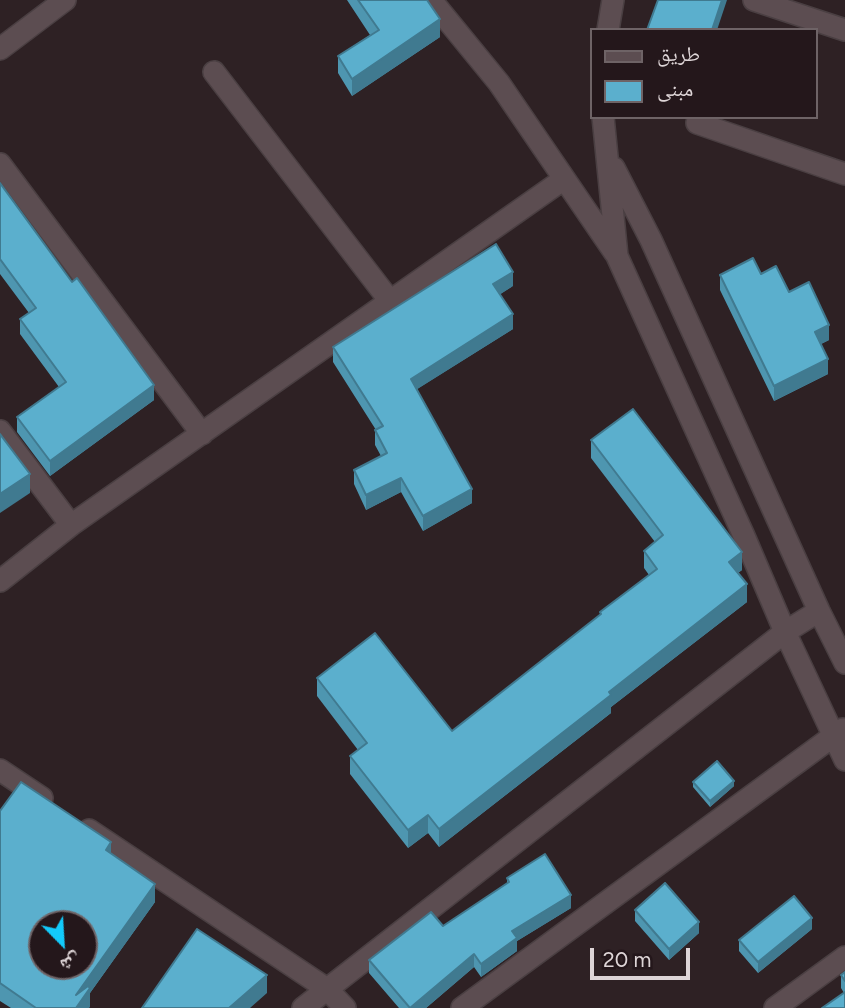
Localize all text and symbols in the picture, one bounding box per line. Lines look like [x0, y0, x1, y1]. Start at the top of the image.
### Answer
legend [590, 28, 817, 119]
text: طريق [657, 41, 700, 66]
text: مبنى [657, 76, 693, 101]
north arrow [28, 910, 98, 980]
scale bar [593, 934, 693, 978]
text: 20 m [603, 947, 651, 972]
text: ش [57, 948, 85, 977]

